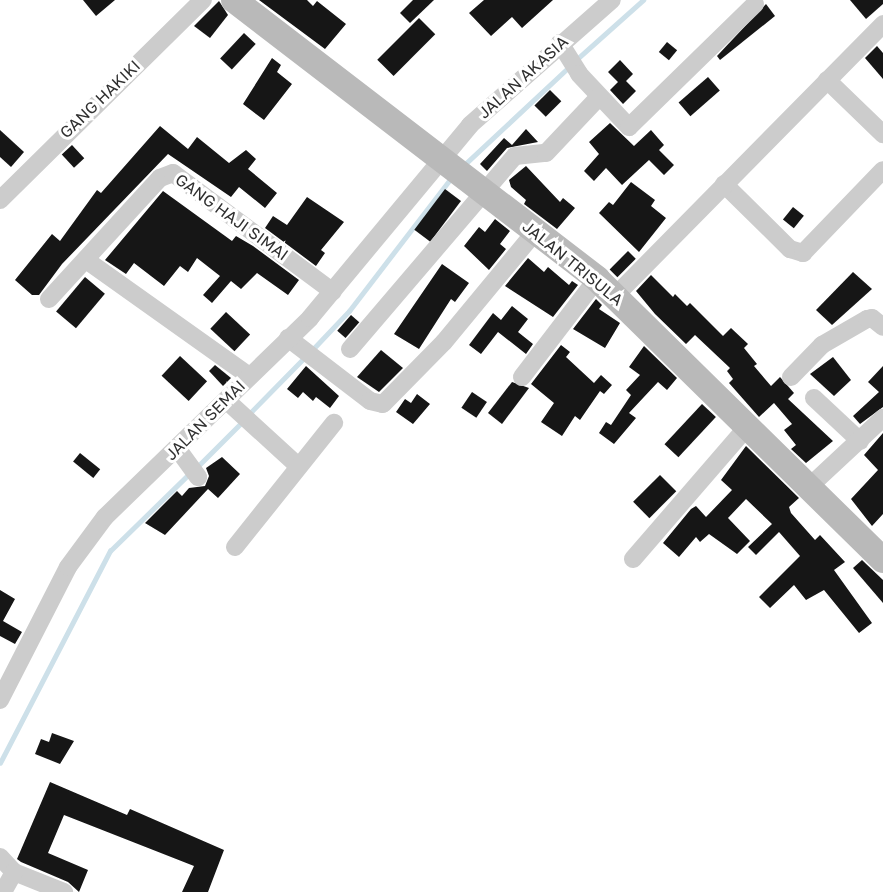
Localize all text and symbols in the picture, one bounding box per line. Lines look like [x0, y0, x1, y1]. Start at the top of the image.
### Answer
street label: JALAN AKASIA [474, 32, 572, 122]
street label: GANG HAKIKI [56, 56, 144, 142]
street label: GANG HAJI SIMAI [172, 170, 292, 264]
street label: JALAN TRISULA [519, 217, 627, 309]
street label: JALAN SEMAI [161, 376, 249, 464]

